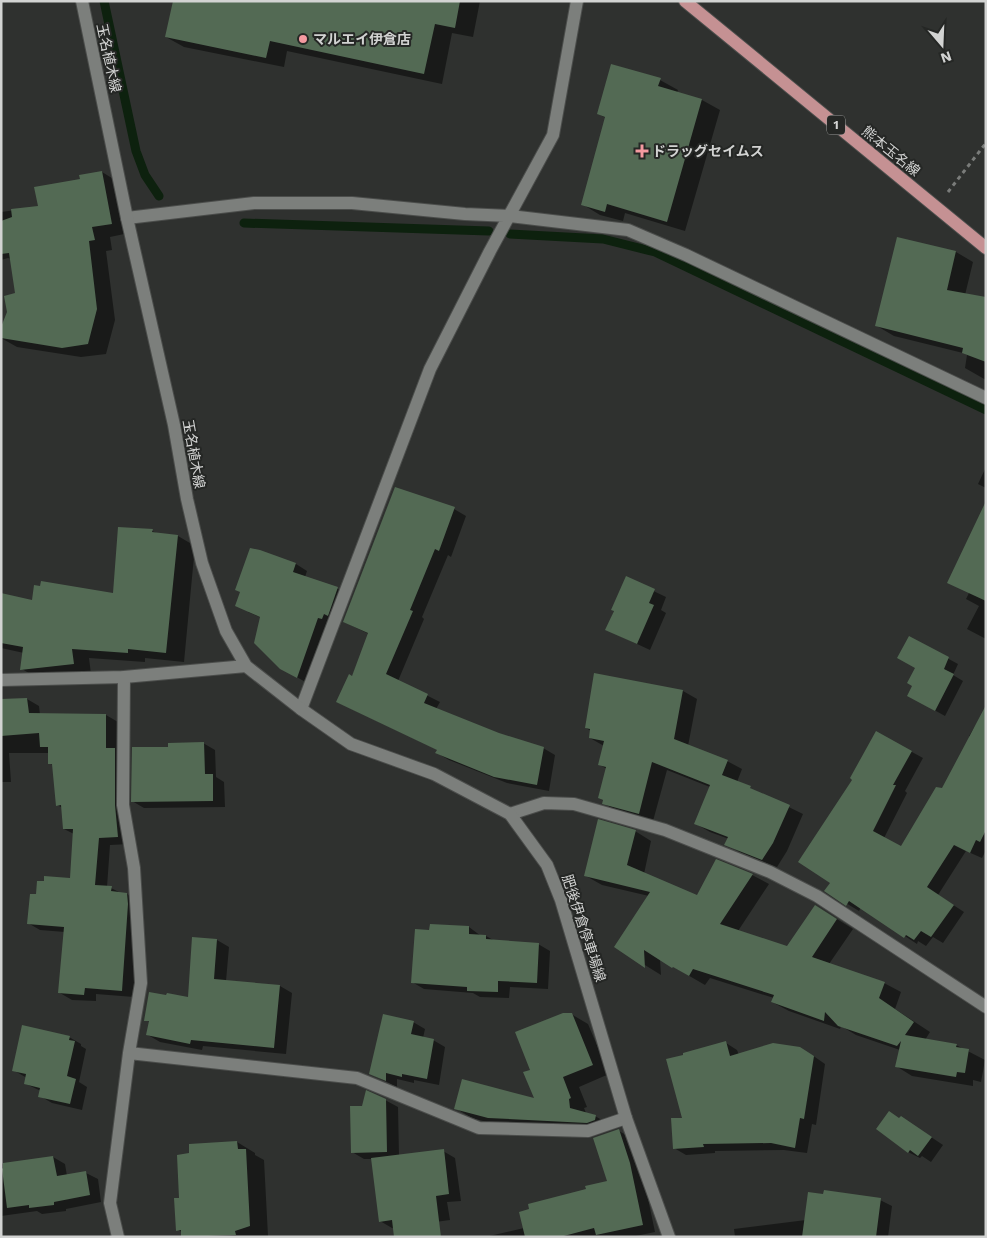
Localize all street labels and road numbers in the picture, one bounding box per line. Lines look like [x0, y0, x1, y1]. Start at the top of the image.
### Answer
street label: 玉名植木線 [94, 22, 124, 94]
road number: 1 [827, 116, 845, 134]
street label: 熊本玉名線 [859, 123, 923, 179]
street label: 玉名植木線 [180, 418, 208, 490]
street label: 肥後伊倉停車場線 [559, 872, 609, 984]

